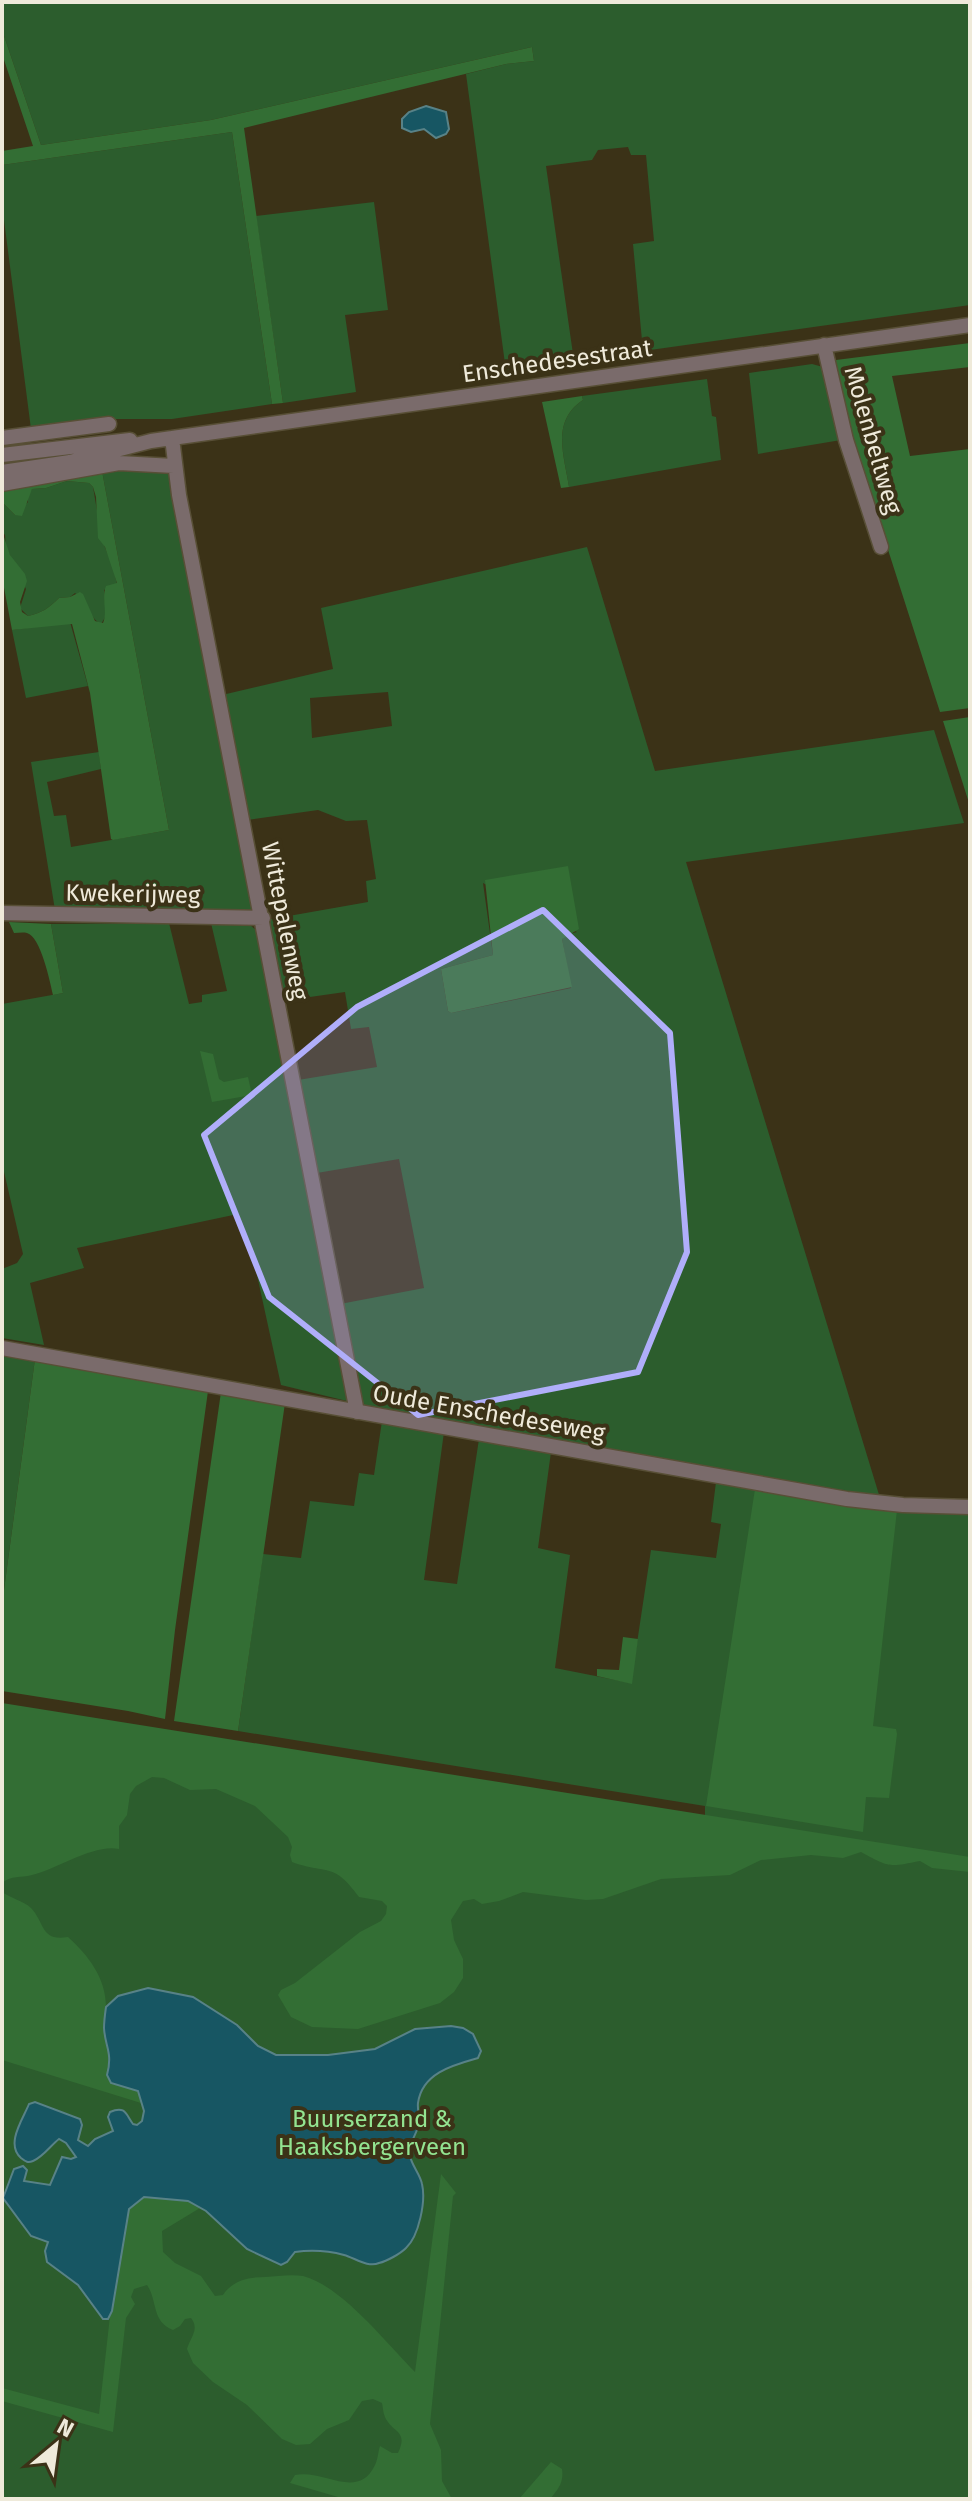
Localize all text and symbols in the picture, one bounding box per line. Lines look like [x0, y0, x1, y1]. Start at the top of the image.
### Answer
street label: Enschedesestraat [460, 334, 654, 388]
street label: Molenbeltweg [839, 363, 908, 518]
street label: Wittepalenweg [256, 840, 314, 1003]
street label: Kwekerijweg [65, 879, 201, 909]
street label: Oude Enschedeseweg [371, 1379, 608, 1447]
park label: Buurserzand & Haaksbergerveen [278, 2105, 466, 2161]
north arrow [16, 2405, 96, 2485]
text: N [53, 2413, 78, 2443]

